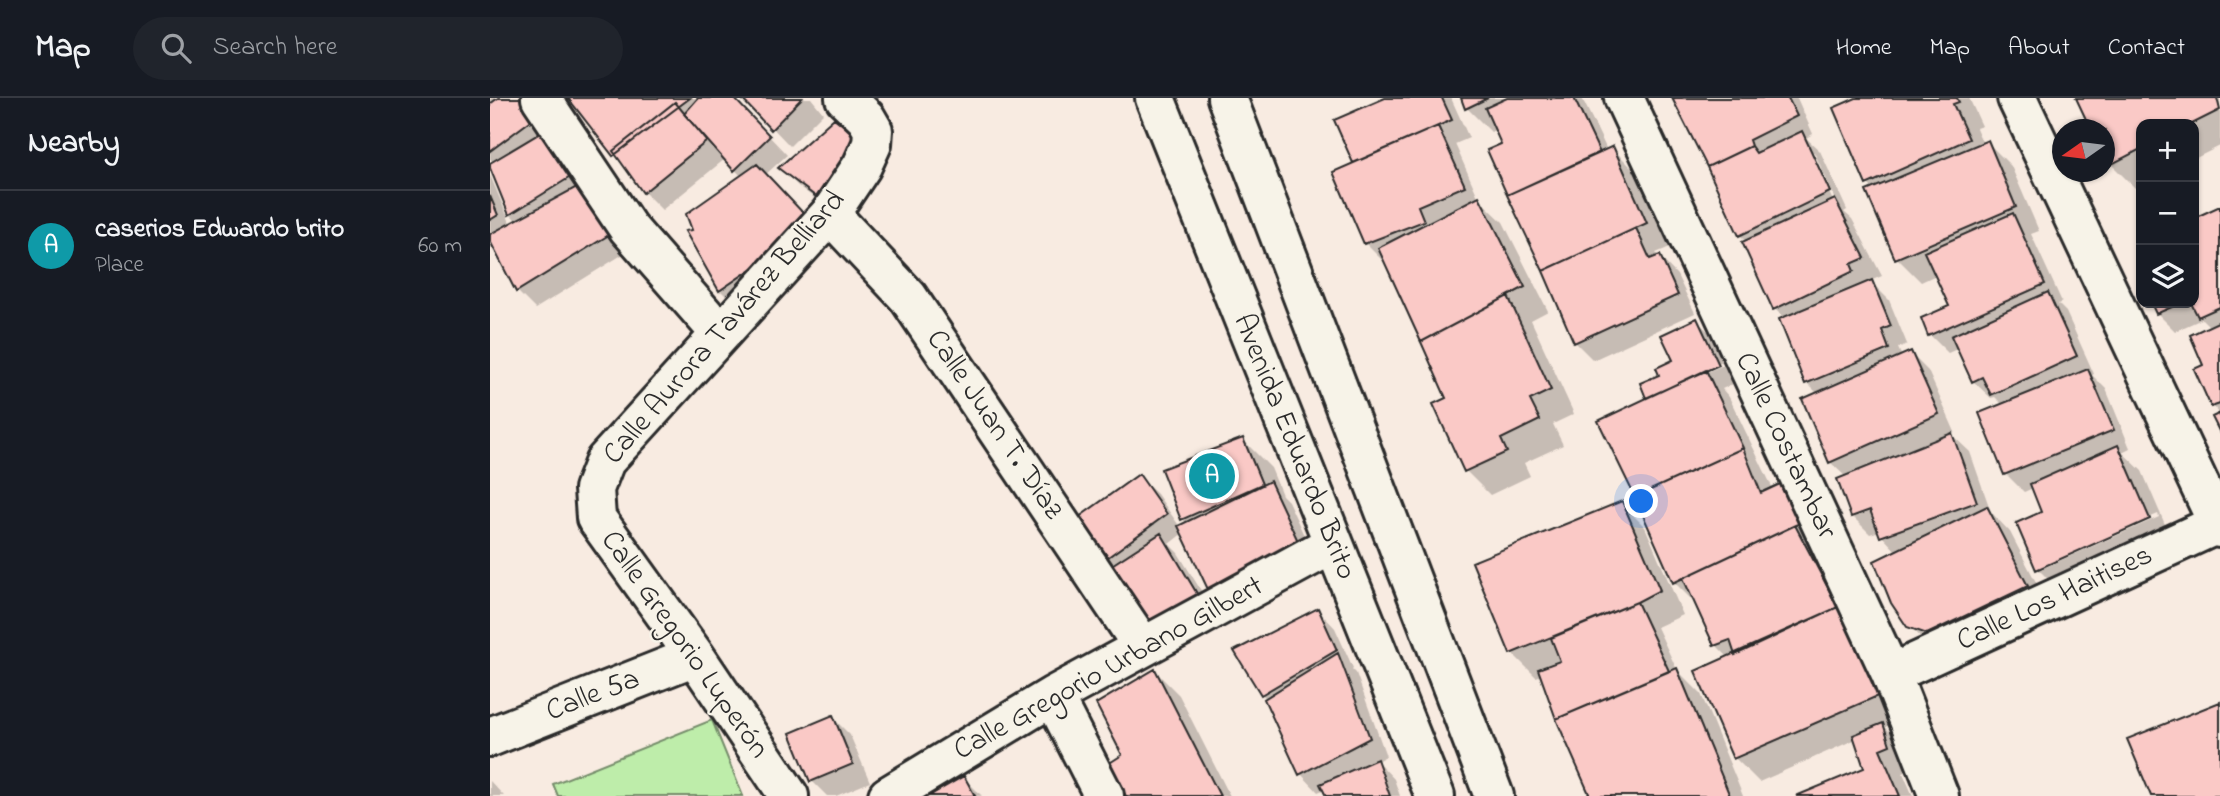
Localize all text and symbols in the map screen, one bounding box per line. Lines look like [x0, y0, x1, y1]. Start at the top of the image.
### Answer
search box [133, 17, 623, 80]
text: Map [35, 24, 91, 72]
icon: search [157, 29, 195, 67]
text: Search here [213, 29, 337, 67]
text: Home [1836, 31, 1892, 66]
text: Map [1930, 31, 1970, 66]
text: About [2008, 31, 2070, 66]
text: Contact [2108, 31, 2185, 66]
north arrow [2052, 119, 2115, 182]
map controls [2136, 119, 2199, 308]
button: + [2136, 119, 2199, 182]
text: Nearby [28, 122, 120, 166]
street label: Calle Aurora Tavárez Belliard [593, 181, 857, 475]
button: − [2136, 182, 2199, 245]
text: caserios Edwardo brito [95, 211, 344, 249]
text: A [44, 230, 58, 263]
text: 60 m [418, 230, 462, 263]
button: layers [2136, 245, 2199, 308]
text: Place [95, 249, 144, 282]
street label: Avenida Eduardo Brito [1221, 307, 1367, 587]
street label: Calle Juan T. Díaz [914, 321, 1074, 529]
street label: Calle Costambar [1722, 345, 1848, 547]
pin: A [1189, 450, 1235, 502]
your location [1624, 484, 1658, 518]
street label: Calle Gregorio Luperón [589, 522, 779, 768]
street label: Calle Los Haitises [1950, 534, 2160, 664]
street label: Calle Gregorio Urbano Gilbert [946, 565, 1272, 773]
street label: Calle 5a [540, 658, 646, 734]

